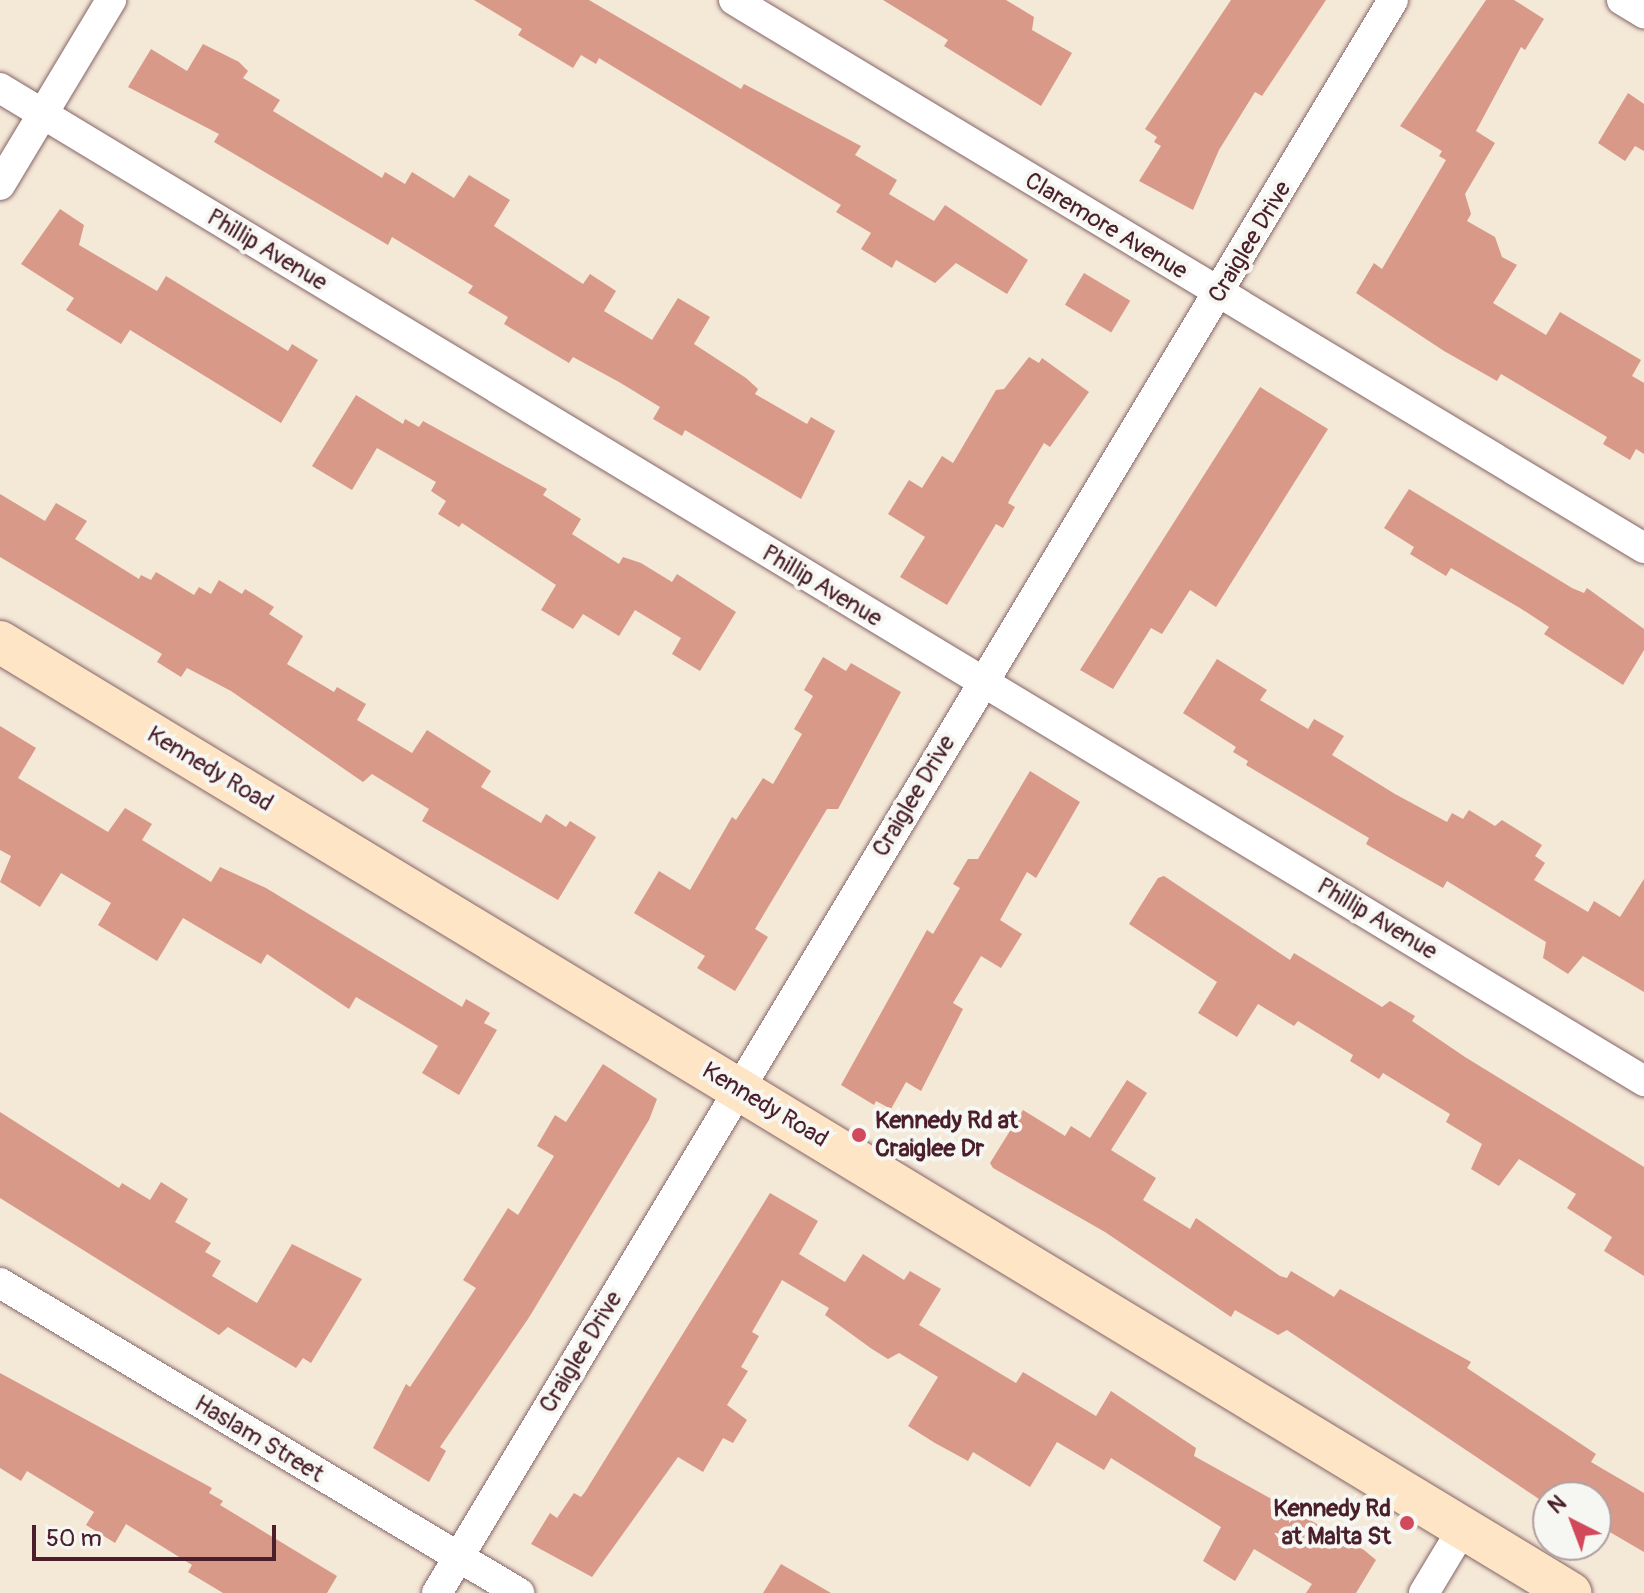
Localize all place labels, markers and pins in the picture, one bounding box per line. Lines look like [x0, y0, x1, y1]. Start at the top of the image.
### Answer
place label: Kennedy Rd at Craiglee Dr [875, 1107, 1018, 1163]
marker: Kennedy Rd at Craiglee Dr [850, 1126, 868, 1144]
place label: Kennedy Rd at Malta St [1273, 1495, 1391, 1551]
marker: Kennedy Rd at Malta St [1398, 1514, 1416, 1532]

